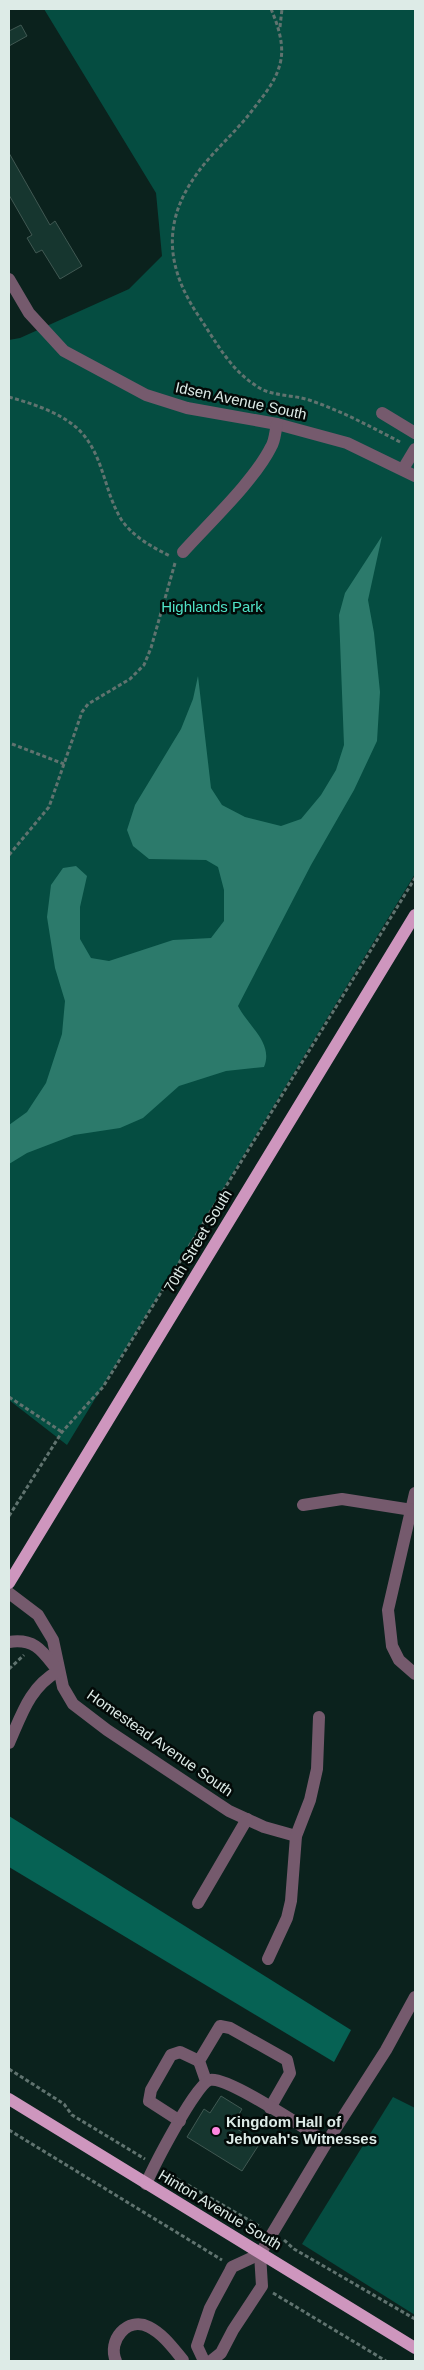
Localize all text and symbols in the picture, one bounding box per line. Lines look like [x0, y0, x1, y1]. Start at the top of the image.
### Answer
street label: Idsen Avenue South [174, 378, 308, 423]
park label: Highlands Park [161, 598, 263, 615]
street label: 70th Street South [160, 1186, 235, 1295]
street label: Homestead Avenue South [84, 1686, 236, 1799]
place label: Kingdom Hall of Jehovah's Witnesses [226, 2113, 377, 2147]
marker: Kingdom Hall of Jehovah's Witnesses [210, 2125, 222, 2137]
street label: Hinton Avenue South [156, 2166, 285, 2253]

